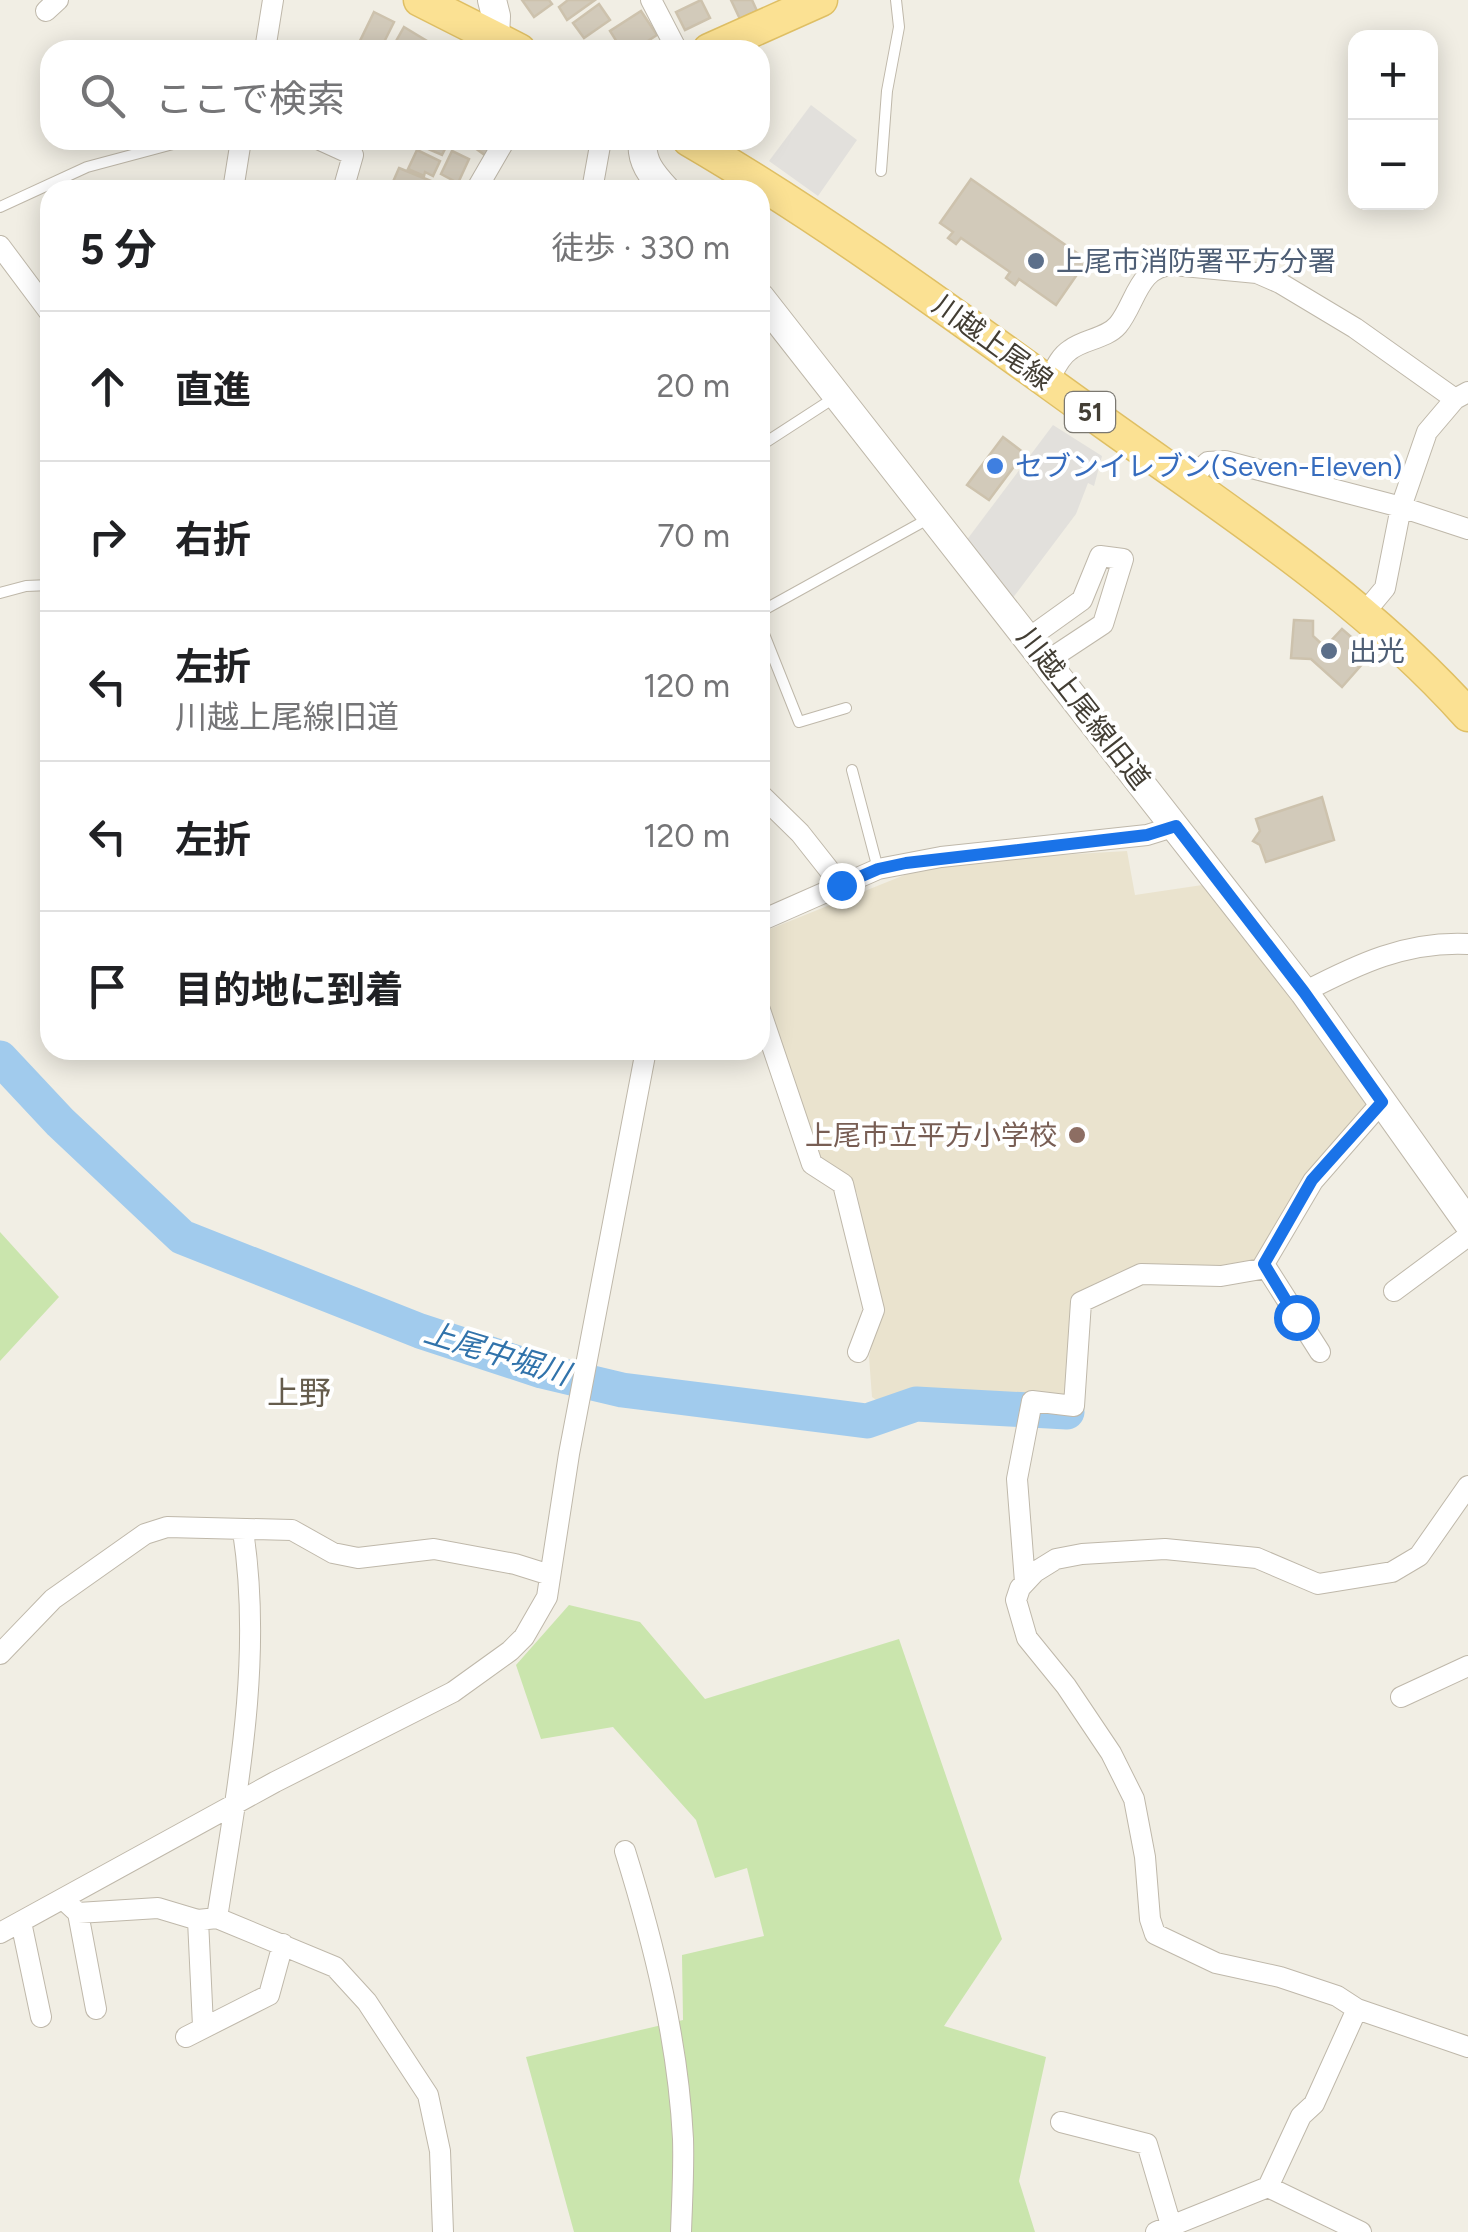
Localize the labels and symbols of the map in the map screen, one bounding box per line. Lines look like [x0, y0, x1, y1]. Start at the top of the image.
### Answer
place label: 上尾市消防署平方分署 [1056, 244, 1336, 278]
marker: 上尾市消防署平方分署 [1025, 250, 1047, 272]
street label: 川越上尾線 [926, 287, 1060, 397]
road number: 51 [1065, 392, 1115, 432]
place label: セブンイレブン(Seven-Eleven) [1015, 449, 1402, 483]
marker: セブンイレブン(Seven-Eleven) [984, 455, 1006, 477]
street label: 川越上尾線旧道 [1010, 620, 1158, 796]
place label: 出光 [1349, 634, 1405, 668]
marker: 出光 [1318, 640, 1340, 662]
route end [819, 863, 865, 909]
place label: 上尾市立平方小学校 [805, 1118, 1057, 1152]
marker: 上尾市立平方小学校 [1066, 1124, 1088, 1146]
route start [1274, 1295, 1320, 1341]
water label: 上尾中堀川 [420, 1313, 577, 1393]
district label: 上野 [267, 1374, 331, 1412]

